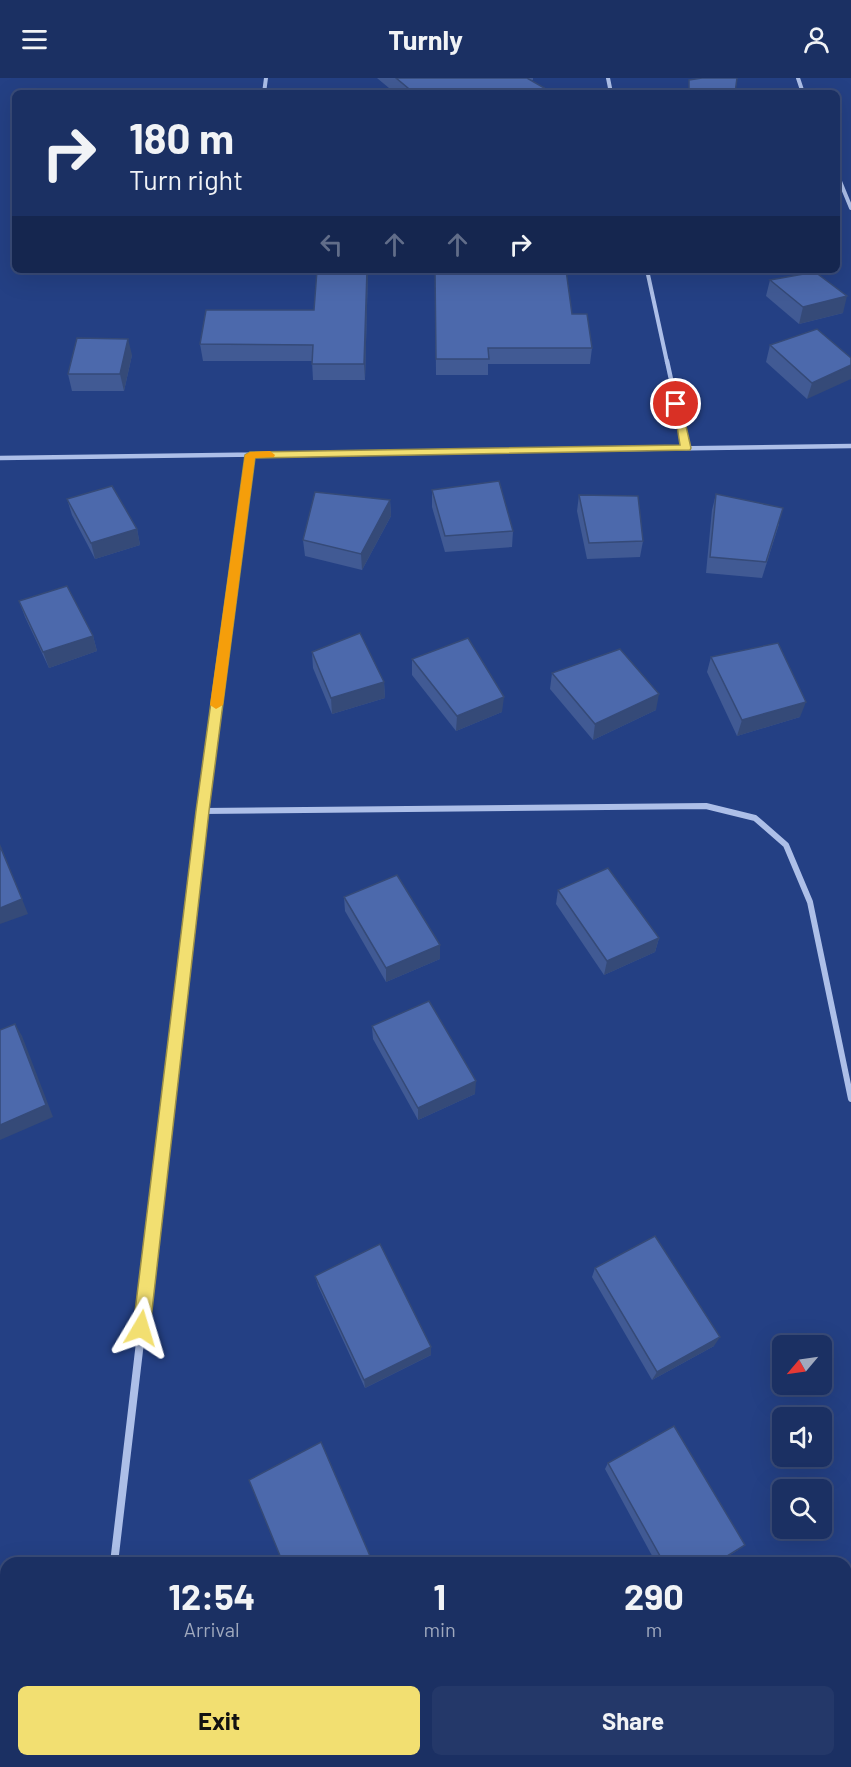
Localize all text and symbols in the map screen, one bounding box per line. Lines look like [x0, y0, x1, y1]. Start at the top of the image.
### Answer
icon: menu [18, 23, 51, 56]
text: Turnly [388, 23, 463, 55]
icon: person [800, 23, 833, 56]
text: 180 m [129, 112, 234, 162]
icon: right [30, 114, 108, 192]
text: Turn right [129, 163, 243, 195]
icon: left [315, 228, 348, 261]
icon: ahead [378, 228, 411, 261]
icon: ahead [441, 228, 474, 261]
icon: right [504, 228, 537, 261]
pin [650, 378, 701, 429]
icon: arrive [659, 387, 692, 420]
position arrow [109, 1296, 173, 1360]
north arrow [772, 1335, 832, 1395]
map controls [772, 1335, 832, 1539]
button: sound [772, 1407, 832, 1467]
button: search [772, 1479, 832, 1539]
text: 12:54 [168, 1574, 255, 1617]
text: 1 [433, 1574, 446, 1617]
text: 290 [624, 1574, 684, 1617]
text: Arrival [184, 1617, 240, 1641]
text: min [423, 1617, 456, 1641]
text: m [646, 1617, 662, 1641]
button: Exit [18, 1686, 420, 1755]
button: Share [432, 1686, 834, 1755]

